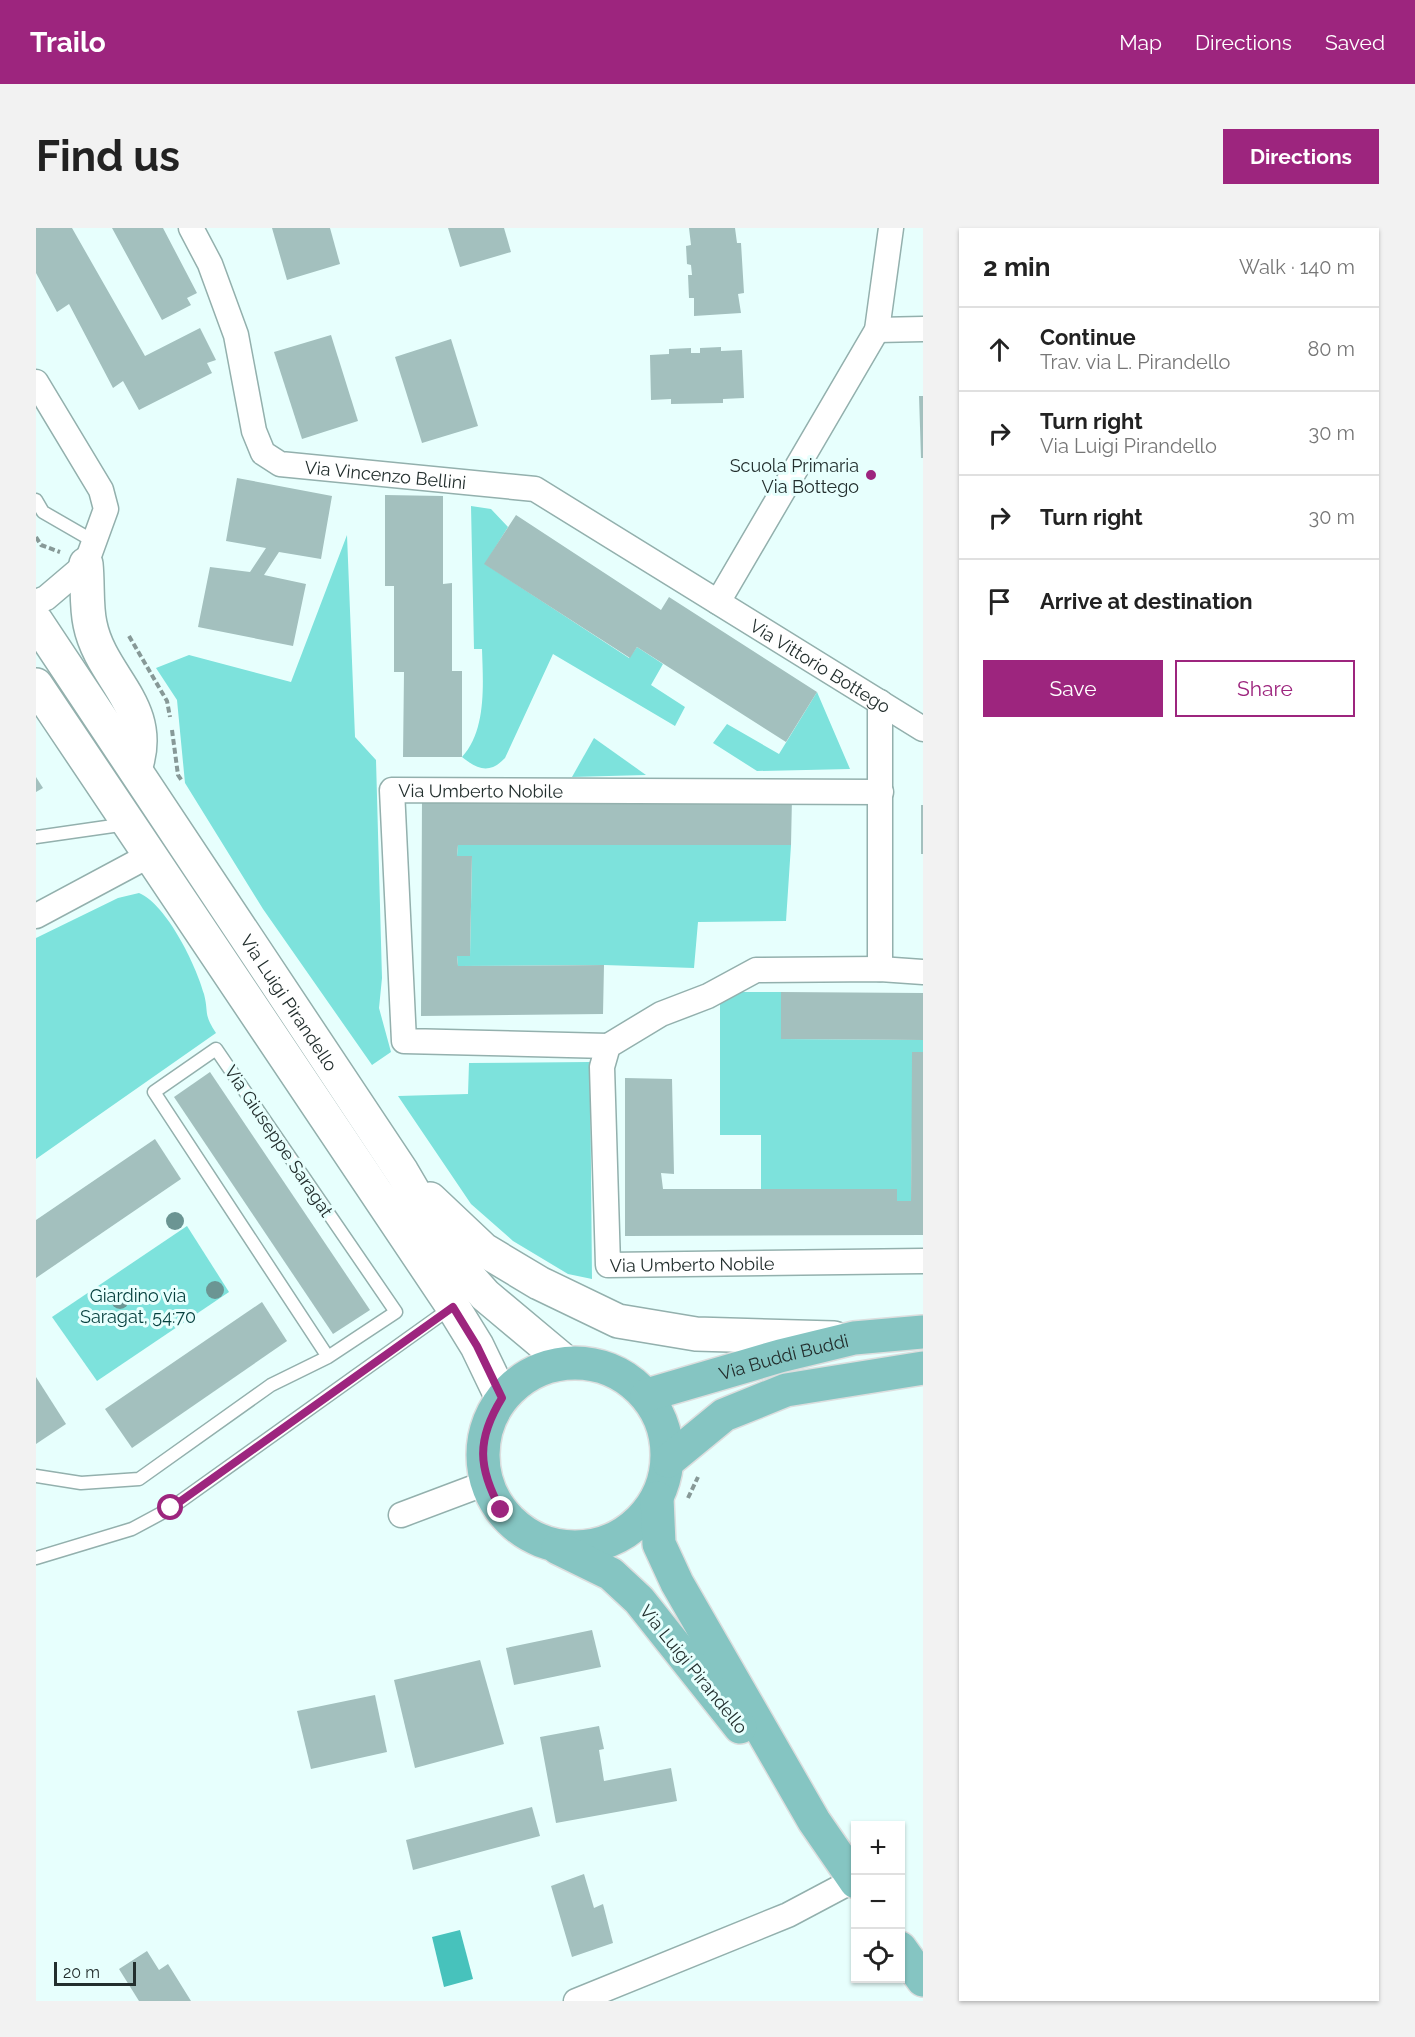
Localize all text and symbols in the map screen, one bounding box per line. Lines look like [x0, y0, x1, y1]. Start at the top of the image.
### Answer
text: Trailo [30, 26, 106, 59]
text: Map [1119, 30, 1162, 55]
text: Directions [1195, 30, 1292, 55]
text: Saved [1325, 30, 1385, 55]
button: Directions [1223, 129, 1379, 184]
text: Find us [36, 132, 180, 181]
text: 2 min [983, 252, 1050, 282]
text: Walk · 140 m [1239, 255, 1355, 279]
text: Continue [1040, 324, 1136, 350]
icon: ahead [983, 333, 1016, 366]
text: 80 m [1307, 337, 1355, 361]
text: Trav. via L. Pirandello [1040, 350, 1230, 374]
text: Turn right [1040, 408, 1143, 434]
icon: right [983, 417, 1016, 450]
text: 30 m [1309, 421, 1355, 445]
text: Via Luigi Pirandello [1040, 434, 1217, 458]
place label: Scuola Primaria Via Bottego [730, 455, 859, 497]
street label: Via Vincenzo Bellini [304, 456, 467, 493]
marker: Scuola Primaria Via Bottego [864, 468, 878, 482]
icon: right [983, 501, 1016, 534]
text: Turn right [1040, 504, 1143, 530]
text: 30 m [1309, 505, 1355, 529]
icon: arrive [983, 585, 1016, 618]
text: Arrive at destination [1040, 588, 1253, 614]
street label: Via Vittorio Bottego [746, 614, 895, 717]
button: Save [983, 660, 1163, 717]
button: Share [1175, 660, 1355, 717]
street label: Via Umberto Nobile [398, 780, 564, 801]
street label: Via Luigi Pirandello [237, 930, 342, 1075]
street label: Via Giuseppe Saragat [220, 1061, 338, 1221]
street label: Via Umberto Nobile [610, 1252, 775, 1275]
park label: Giardino via Saragat, 54:70 [80, 1285, 196, 1327]
street label: Via Buddi Buddi [716, 1329, 851, 1384]
route start [157, 1494, 183, 1520]
route end [487, 1496, 513, 1522]
street label: Via Luigi Pirandello [636, 1601, 752, 1738]
map controls [851, 1821, 905, 1983]
button: + [851, 1821, 905, 1875]
button: − [851, 1875, 905, 1929]
button: locate [851, 1929, 905, 1983]
scale bar [54, 1959, 136, 1986]
text: 20 m [63, 1963, 100, 1982]

